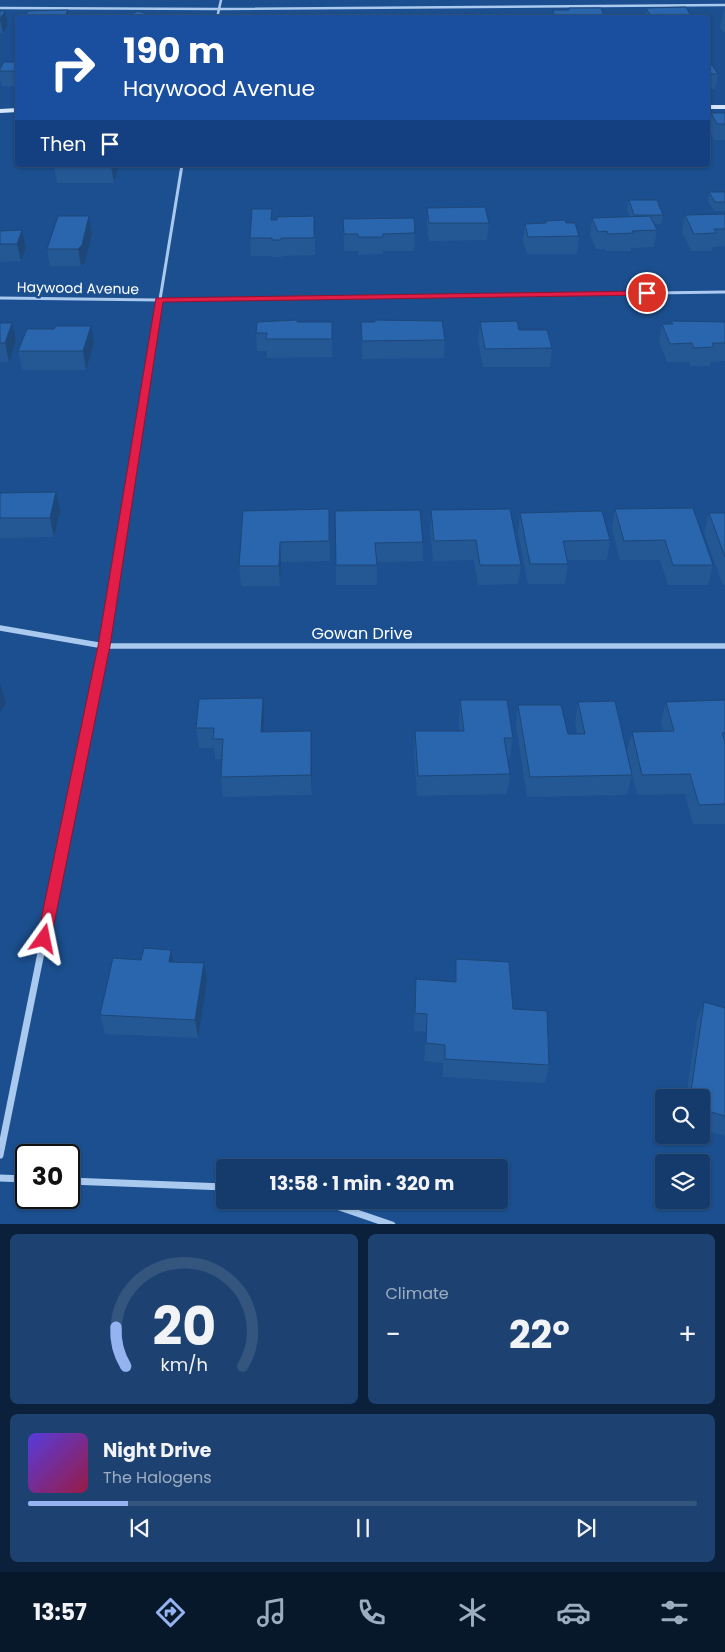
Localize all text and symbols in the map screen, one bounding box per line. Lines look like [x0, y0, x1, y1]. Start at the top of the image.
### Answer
text: 190 m [123, 26, 225, 75]
icon: right [40, 35, 105, 100]
text: Haywood Avenue [123, 73, 315, 104]
icon: arrive [96, 130, 124, 158]
text: Then [40, 131, 86, 158]
pin [626, 272, 668, 314]
street label: Haywood Avenue [17, 277, 140, 299]
icon: arrive [633, 279, 661, 307]
street label: Gowan Drive [311, 622, 413, 645]
position arrow [17, 912, 69, 964]
map controls [655, 1089, 710, 1209]
button: search [655, 1089, 710, 1144]
speed limit sign: 30 [15, 1144, 80, 1209]
button: layers [655, 1154, 710, 1209]
text: 13:58 · 1 min · 320 m [270, 1170, 454, 1197]
text: Climate [386, 1282, 449, 1305]
text: 20 [152, 1290, 216, 1363]
text: 22° [509, 1308, 570, 1361]
text: − [386, 1315, 401, 1354]
text: + [678, 1315, 697, 1354]
text: km/h [160, 1352, 208, 1377]
text: Night Drive [103, 1437, 212, 1464]
text: The Halogens [103, 1466, 211, 1489]
icon: previous [126, 1514, 154, 1542]
icon: pause [349, 1514, 377, 1542]
icon: next [572, 1514, 600, 1542]
icon: directions [153, 1595, 188, 1630]
icon: music [254, 1595, 289, 1630]
icon: phone [354, 1595, 389, 1630]
icon: climate [455, 1595, 490, 1630]
icon: car [556, 1595, 591, 1630]
icon: filters [657, 1595, 692, 1630]
text: 13:57 [33, 1597, 87, 1628]

